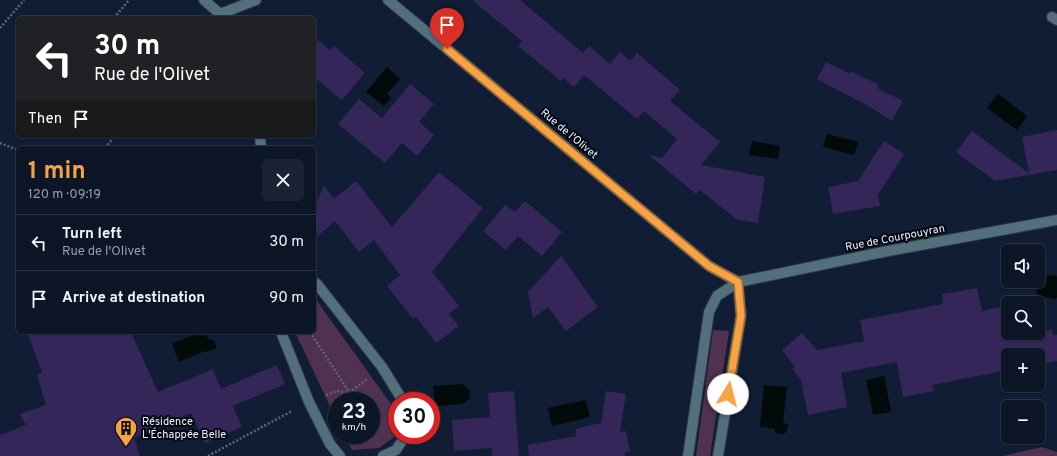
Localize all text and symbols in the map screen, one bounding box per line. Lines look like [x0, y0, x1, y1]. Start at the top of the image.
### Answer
pin [430, 8, 464, 49]
icon: arrive [436, 14, 458, 36]
text: 30 m [94, 29, 160, 65]
icon: left [28, 32, 80, 84]
text: Rue de l'Olivet [94, 64, 210, 87]
street label: Rue de l'Olivet [537, 106, 601, 162]
icon: arrive [70, 108, 92, 130]
text: Then [28, 110, 62, 129]
text: 1 min [28, 157, 86, 187]
button: close [262, 159, 304, 201]
text: 120 m · 09:19 [28, 187, 101, 203]
street label: Rue de Courpouyran [844, 221, 946, 255]
text: Turn left [62, 225, 122, 244]
icon: left [28, 232, 50, 254]
text: 30 m [269, 233, 304, 252]
text: Rue de l'Olivet [62, 244, 146, 260]
map controls [1001, 244, 1045, 444]
button: sound [1001, 244, 1045, 288]
icon: arrive [28, 288, 50, 310]
text: Arrive at destination [62, 289, 205, 308]
text: 90 m [269, 289, 304, 308]
button: search [1001, 296, 1045, 340]
button: + [1001, 348, 1045, 392]
position arrow [707, 373, 749, 415]
speed limit sign: 30 [388, 392, 440, 444]
text: 23 [342, 400, 366, 426]
button: − [1001, 400, 1045, 444]
building icon: Résidence L'Échappée Belle [113, 415, 139, 448]
place label: Résidence L'Échappée Belle [142, 415, 226, 442]
text: km/h [342, 421, 366, 434]

